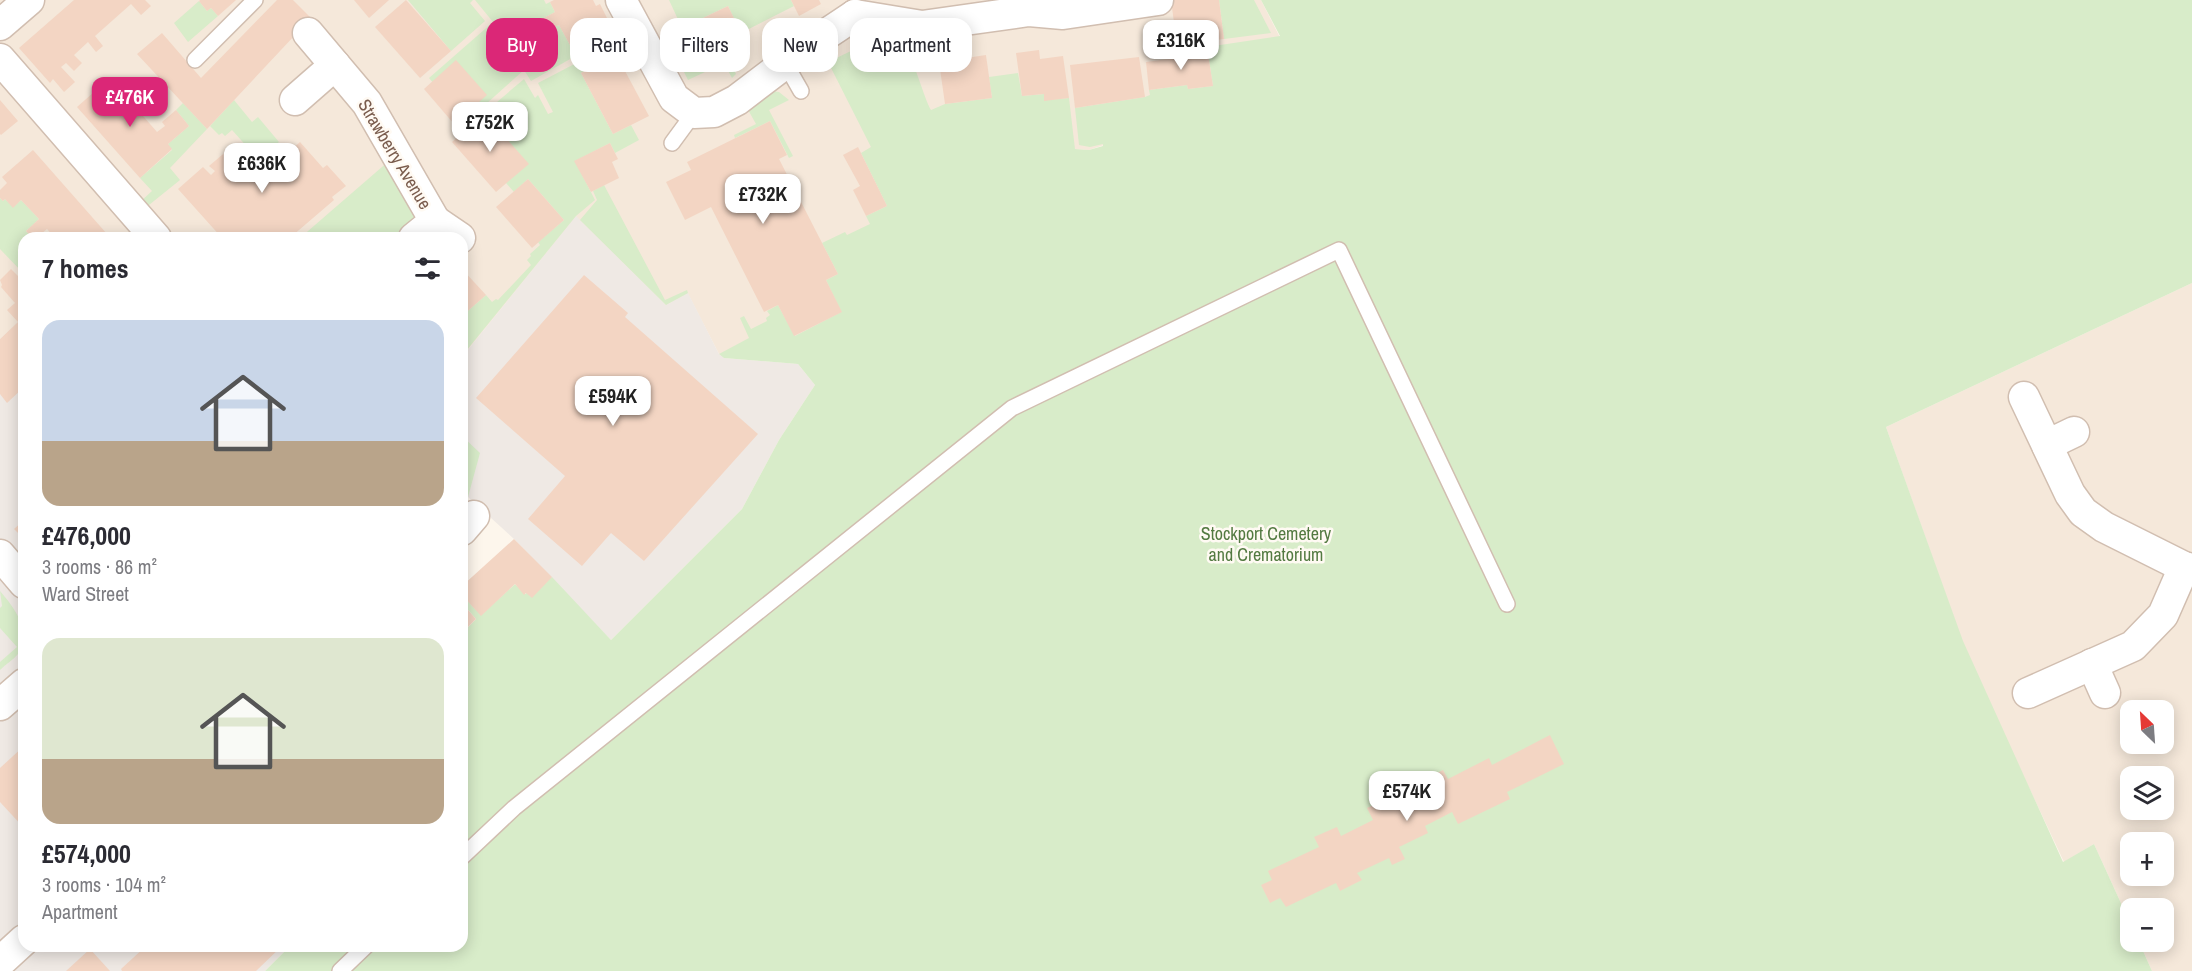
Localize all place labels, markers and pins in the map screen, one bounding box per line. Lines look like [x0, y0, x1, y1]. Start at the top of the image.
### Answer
pin: £316K [1139, 20, 1223, 71]
pin: £476K [88, 77, 172, 128]
pin: £752K [448, 102, 532, 153]
pin: £636K [220, 143, 304, 194]
pin: £732K [721, 174, 805, 225]
pin: £594K [571, 376, 655, 427]
pin: £574K [1365, 771, 1449, 822]

